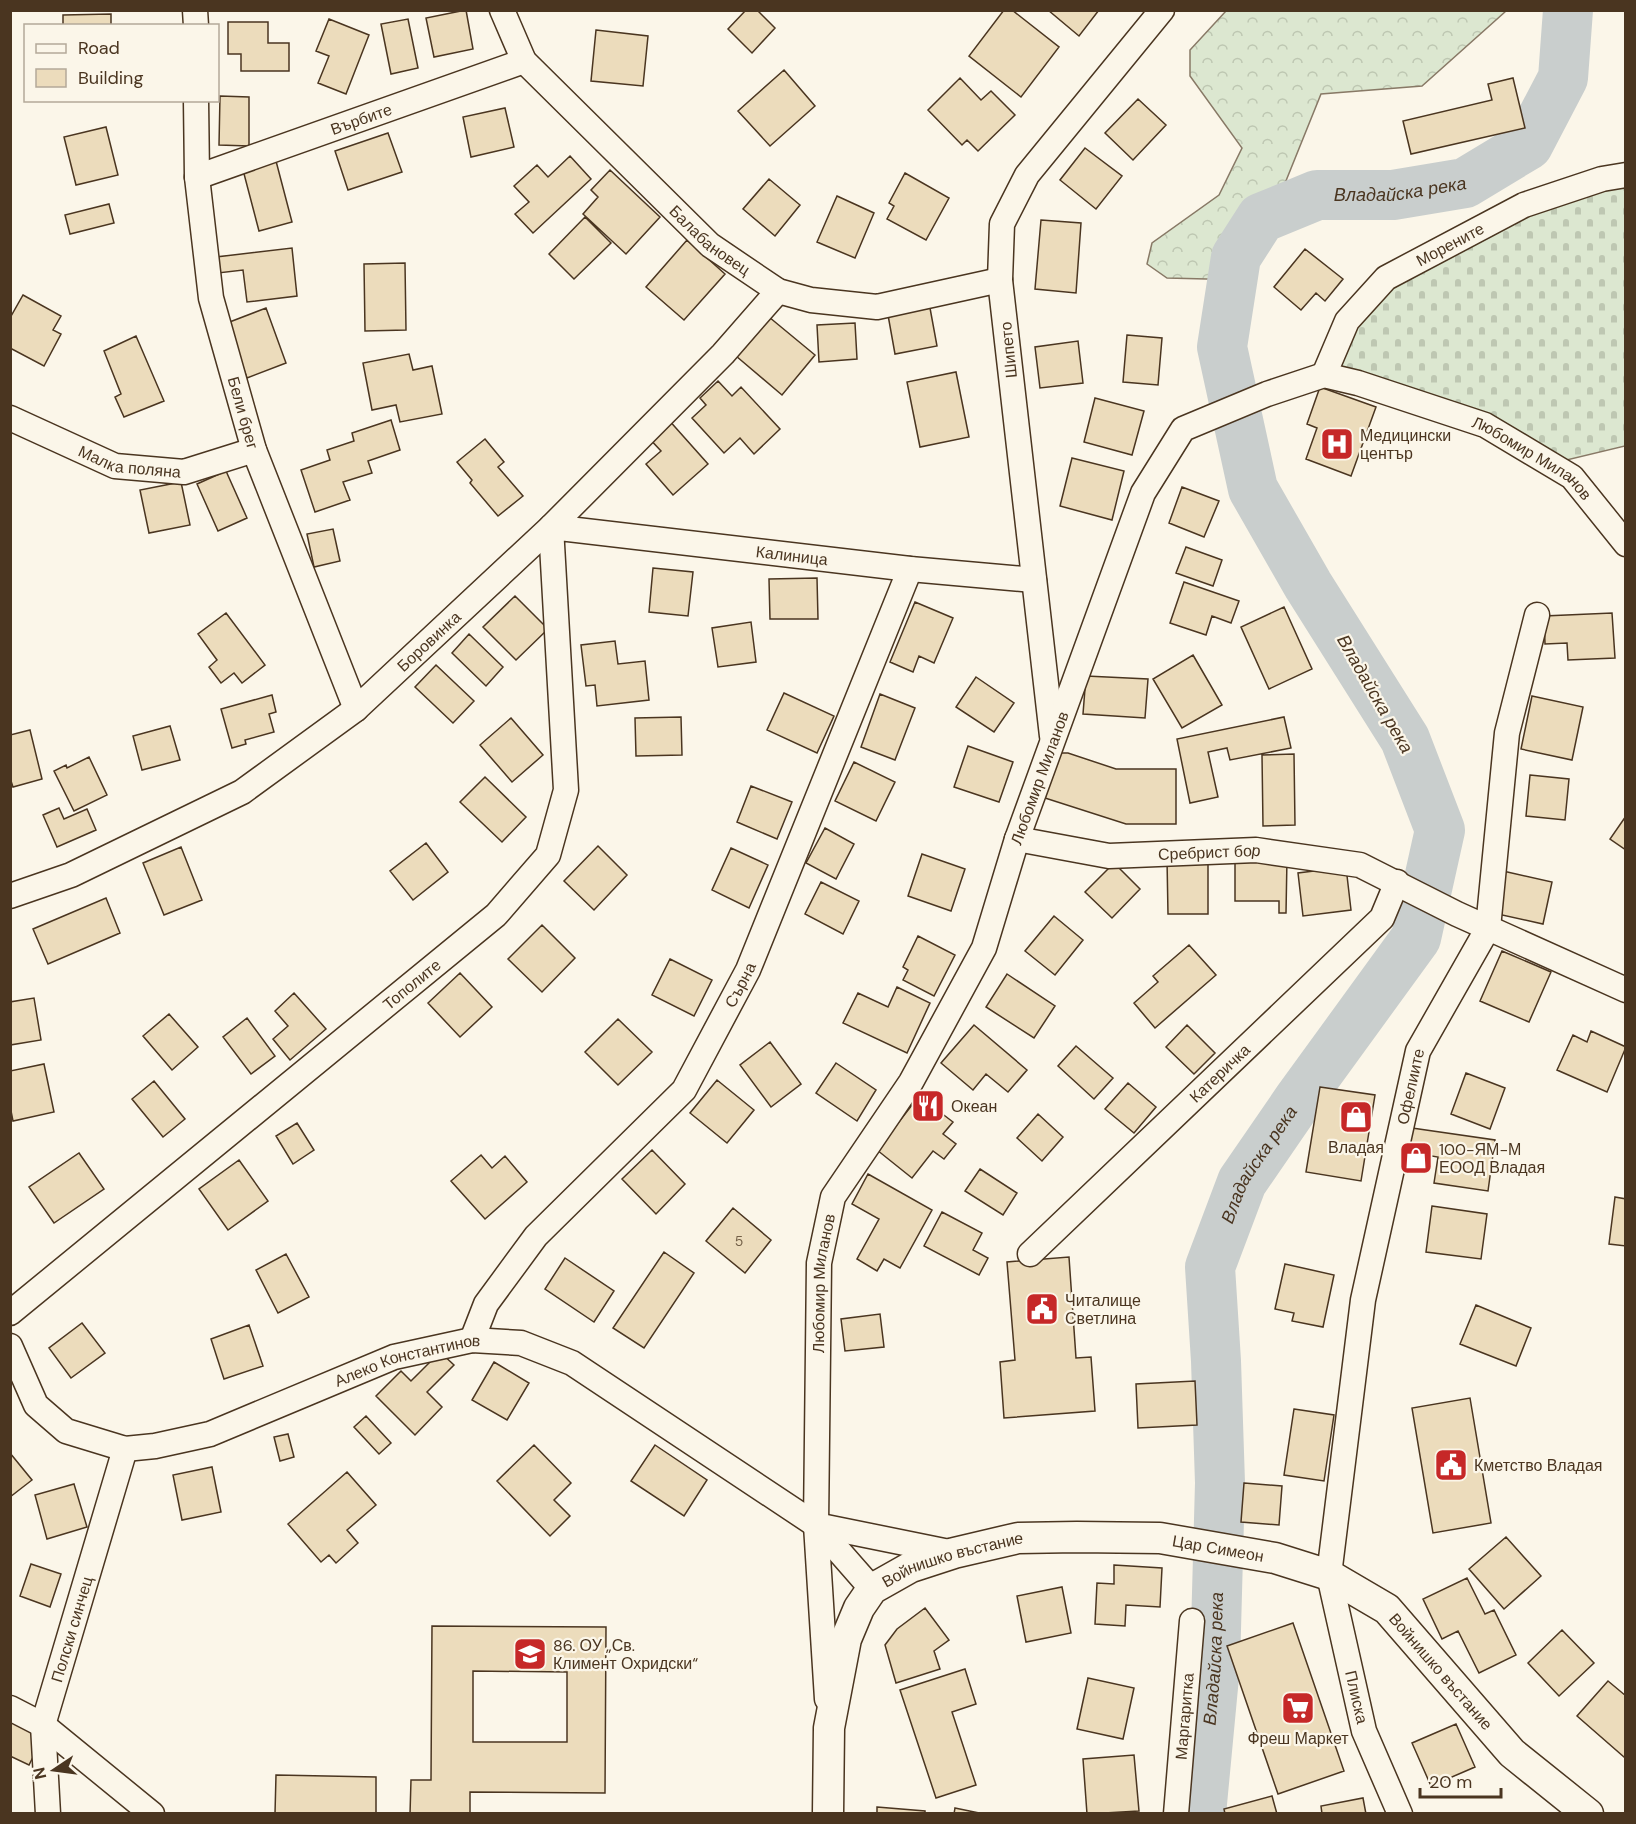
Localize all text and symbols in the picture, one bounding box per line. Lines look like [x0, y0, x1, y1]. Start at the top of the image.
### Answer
legend [24, 24, 219, 102]
text: Road [78, 36, 120, 60]
text: Building [78, 66, 143, 90]
street label: Върбите [328, 99, 395, 140]
water label: Владайска река [1334, 171, 1468, 207]
street label: Балабановец [665, 201, 754, 280]
street label: Морените [1412, 218, 1488, 271]
street label: Шипето [995, 321, 1022, 379]
street label: Бели брег [223, 374, 263, 452]
street label: Любомир Миланов [1470, 412, 1596, 504]
place label: Медицински център [1360, 425, 1451, 464]
hospital icon: Медицински център [1319, 426, 1355, 462]
street label: Малка поляна [75, 441, 182, 483]
street label: Калиница [755, 541, 829, 570]
street label: Боровинка [393, 607, 465, 676]
water label: Владайска река [1331, 630, 1419, 758]
street label: Любомир Миланов [1006, 708, 1074, 848]
street label: Сребрист бор [1158, 840, 1262, 865]
street label: Тополите [379, 955, 445, 1015]
street label: Сърна [720, 960, 761, 1011]
street label: Катеричка [1185, 1039, 1255, 1107]
street label: Офелиите [1392, 1047, 1429, 1127]
restaurant icon: Океан [910, 1088, 946, 1124]
place label: Океан [951, 1096, 997, 1117]
shop icon: Владая [1338, 1099, 1374, 1135]
water label: Владайска река [1215, 1101, 1303, 1227]
place label: Владая [1328, 1137, 1384, 1158]
place label: 100-ЯМ-М ЕООД Владая [1439, 1139, 1545, 1178]
shop icon: 100-ЯМ-М ЕООД Владая [1398, 1140, 1434, 1176]
street label: Любомир Миланов [808, 1212, 840, 1353]
house number: 5 [735, 1232, 743, 1250]
place label: Читалище Светлина [1065, 1290, 1141, 1329]
public building icon: Читалище Светлина [1024, 1291, 1060, 1327]
street label: Алеко Константинов [331, 1330, 481, 1392]
public building icon: Кметство Владая [1433, 1447, 1469, 1483]
place label: Кметство Владая [1474, 1455, 1602, 1476]
street label: Войнишко въстание [878, 1528, 1023, 1592]
street label: Цар Симеон [1171, 1530, 1265, 1567]
street label: Полски синчец [46, 1574, 98, 1685]
water label: Владайска река [1197, 1592, 1229, 1726]
street label: Войнишко въстание [1384, 1609, 1497, 1734]
place label: 86. ОУ „Св. Климент Охридски“ [553, 1635, 698, 1674]
school or university icon: 86. ОУ „Св. Климент Охридски“ [512, 1636, 548, 1672]
street label: Плиска [1340, 1668, 1373, 1726]
street label: Маргаритка [1171, 1672, 1199, 1761]
supermarket icon: Фреш Маркет [1280, 1690, 1316, 1726]
place label: Фреш Маркет [1247, 1728, 1349, 1749]
north arrow [24, 1740, 84, 1800]
scale bar [1420, 1761, 1501, 1799]
text: N [28, 1765, 51, 1781]
text: 20 m [1429, 1770, 1472, 1794]

